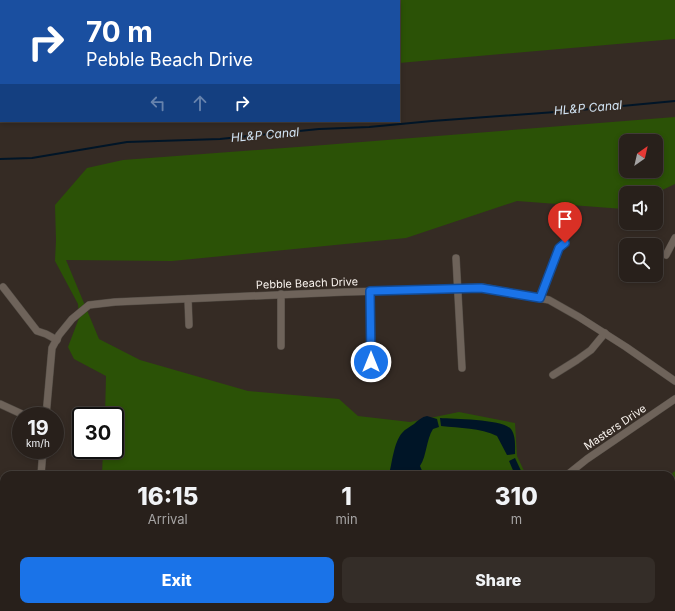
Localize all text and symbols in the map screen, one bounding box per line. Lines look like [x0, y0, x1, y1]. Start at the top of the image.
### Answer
text: 70 m [86, 15, 153, 49]
icon: right [20, 16, 72, 68]
text: Pebble Beach Drive [86, 49, 253, 70]
icon: left [147, 92, 169, 114]
icon: ahead [189, 92, 211, 114]
icon: right [231, 92, 253, 114]
water label: HL&P Canal [553, 97, 623, 118]
water label: HL&P Canal [230, 124, 300, 145]
north arrow [619, 134, 663, 178]
map controls [619, 134, 663, 282]
button: sound [619, 186, 663, 230]
pin [548, 202, 582, 243]
icon: arrive [554, 208, 576, 230]
button: search [619, 238, 663, 282]
street label: Pebble Beach Drive [256, 274, 358, 292]
position arrow [350, 341, 392, 383]
street label: Masters Drive [581, 401, 649, 453]
speed limit sign: 30 [72, 407, 124, 459]
text: 19 [27, 416, 49, 440]
text: km/h [26, 437, 50, 449]
text: 16:15 [137, 482, 198, 511]
text: 1 [341, 482, 352, 511]
text: 310 [495, 482, 538, 511]
text: Arrival [148, 511, 188, 527]
text: min [335, 511, 358, 527]
text: m [511, 511, 522, 527]
button: Exit [20, 557, 334, 603]
button: Share [342, 557, 655, 603]

